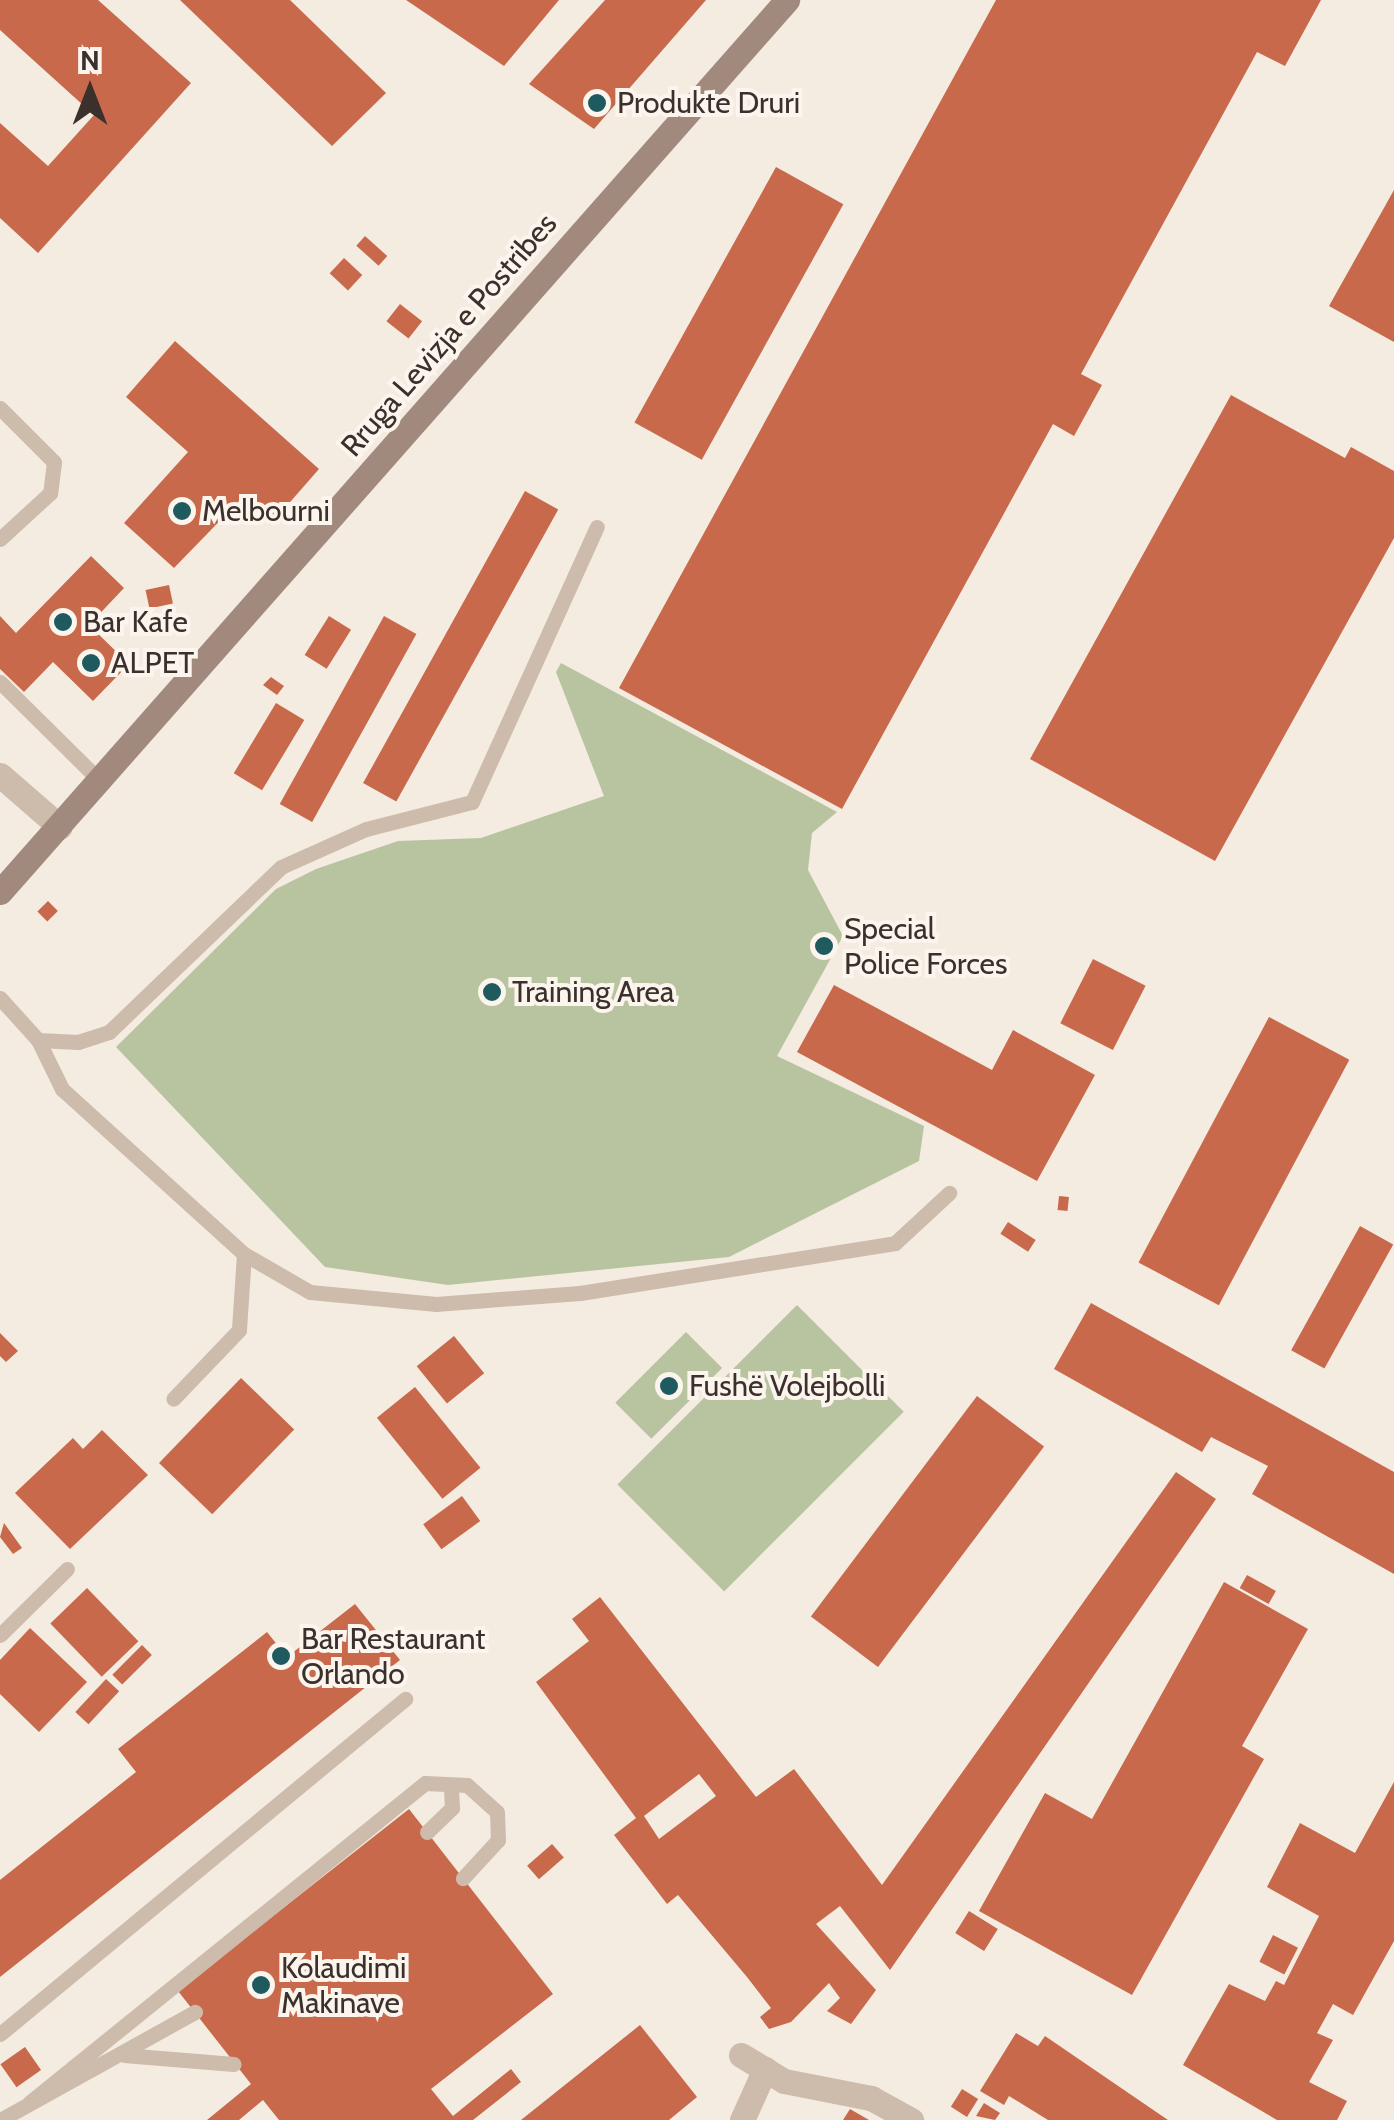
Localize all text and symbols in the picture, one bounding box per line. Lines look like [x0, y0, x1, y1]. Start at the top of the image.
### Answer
north arrow [40, 40, 140, 140]
text: N [80, 43, 100, 77]
place label: Produkte Druri [617, 85, 800, 121]
marker: Produkte Druri [586, 92, 608, 114]
street label: Rruga Levizja e Postribes [334, 206, 564, 464]
place label: Melbourni [202, 493, 330, 529]
marker: Melbourni [171, 500, 193, 522]
place label: Bar Kafe [83, 604, 188, 640]
marker: Bar Kafe [52, 611, 74, 633]
place label: ALPET [111, 645, 194, 681]
marker: ALPET [80, 652, 102, 674]
place label: Special Police Forces [844, 911, 1007, 982]
marker: Special Police Forces [813, 935, 835, 957]
place label: Training Area [512, 974, 674, 1010]
marker: Training Area [481, 981, 503, 1003]
place label: Fushë Volejbolli [689, 1368, 885, 1404]
marker: Fushë Volejbolli [658, 1375, 680, 1397]
place label: Bar Restaurant Orlando [301, 1621, 485, 1692]
marker: Bar Restaurant Orlando [270, 1645, 292, 1667]
place label: Kolaudimi Makinave [281, 1950, 406, 2020]
marker: Kolaudimi Makinave [250, 1974, 272, 1996]

